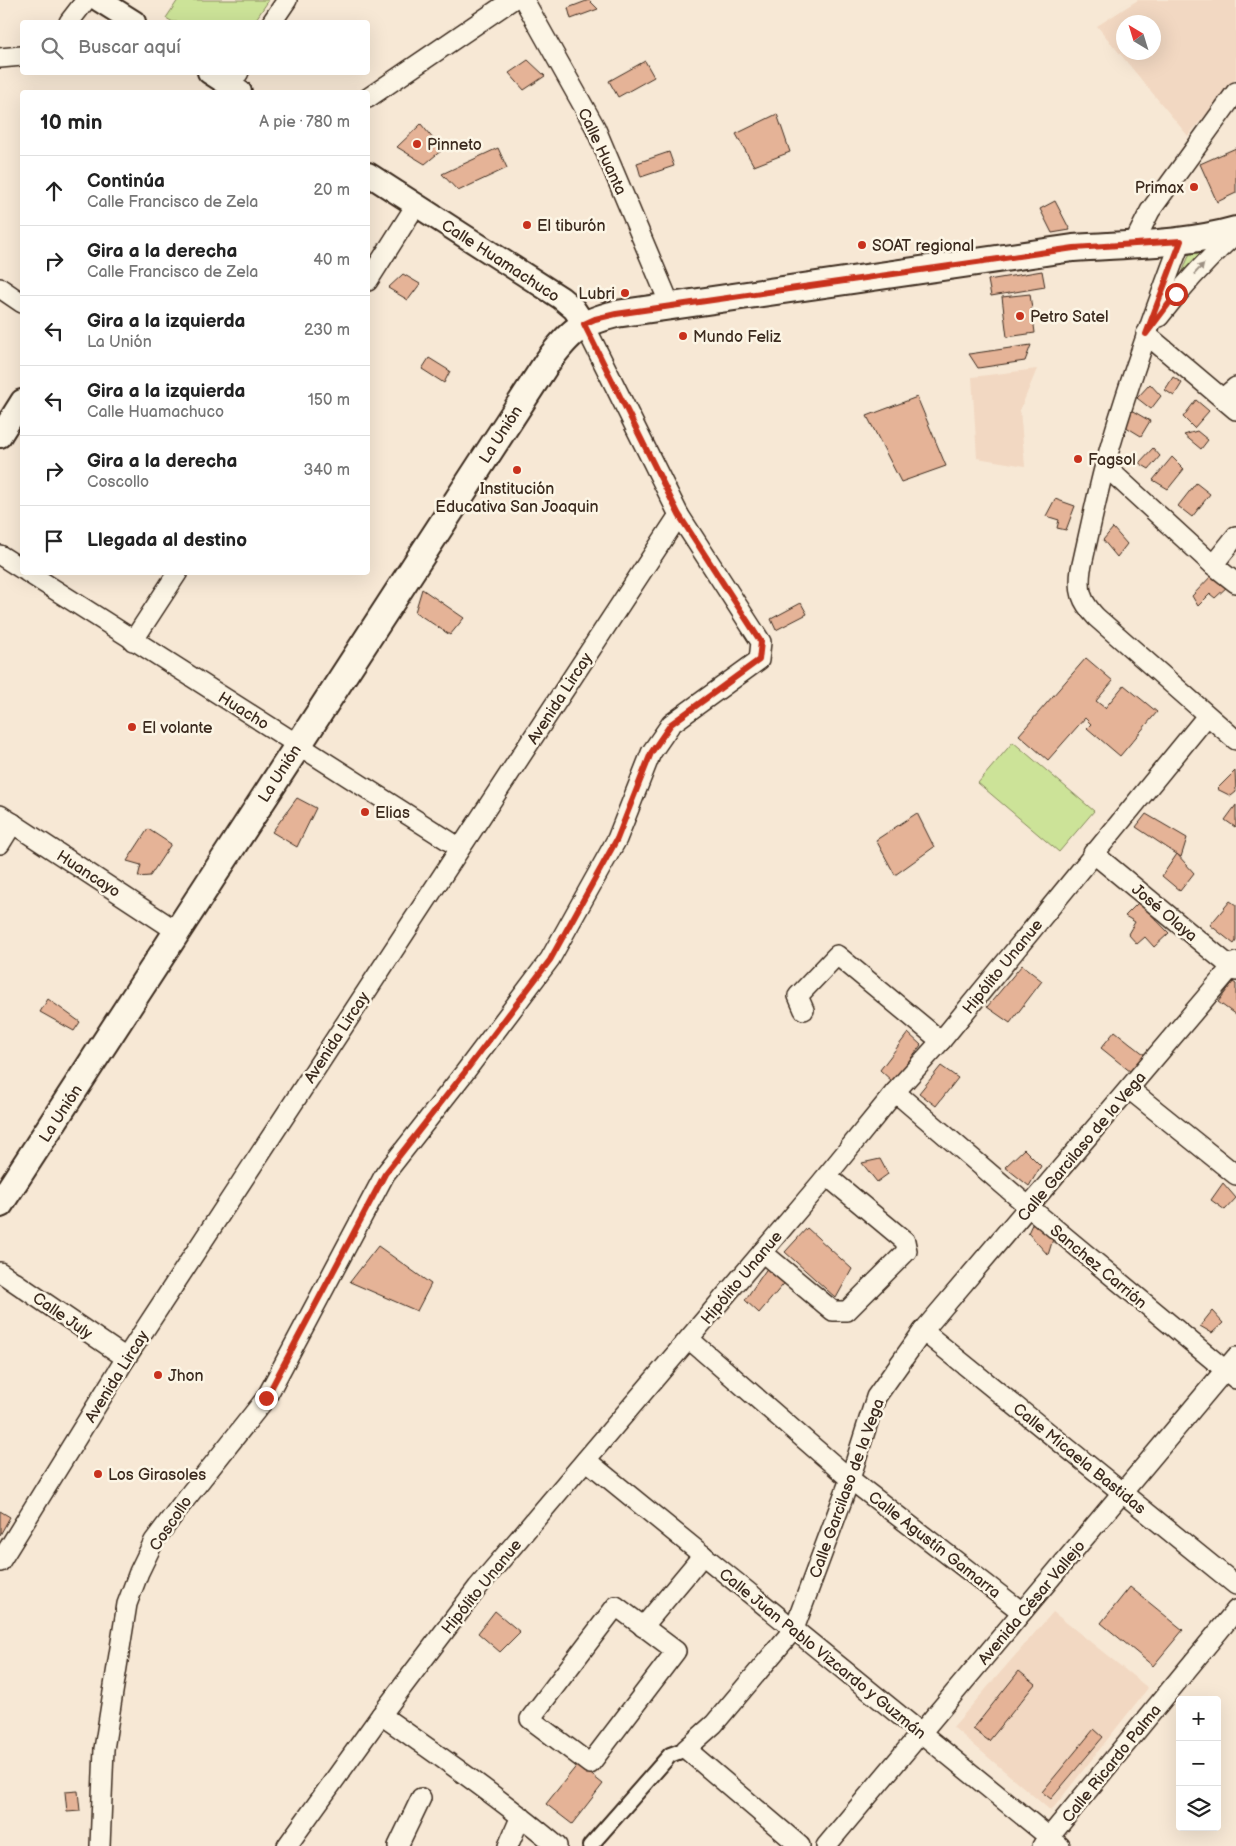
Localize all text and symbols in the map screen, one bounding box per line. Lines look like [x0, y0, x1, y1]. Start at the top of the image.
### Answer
north arrow [1116, 15, 1161, 60]
search box [20, 20, 370, 75]
icon: search [38, 34, 66, 62]
text: Buscar aquí [78, 36, 181, 59]
street label: Calle Huanta [573, 105, 630, 198]
text: 10 min [40, 110, 102, 135]
text: A pie · 780 m [259, 113, 350, 132]
place label: Pinneto [427, 136, 482, 155]
marker: Pinneto [411, 138, 423, 150]
text: Continúa [87, 170, 165, 193]
icon: ahead [40, 177, 68, 205]
place label: Primax [1135, 179, 1184, 198]
text: 20 m [314, 181, 350, 200]
marker: Primax [1188, 181, 1200, 193]
text: Calle Francisco de Zela [87, 193, 258, 212]
street label: Calle Huamachuco [438, 216, 563, 307]
place label: El tiburón [537, 217, 605, 236]
marker: El tiburón [521, 219, 533, 231]
place label: SOAT regional [872, 237, 974, 256]
marker: SOAT regional [856, 239, 868, 251]
text: Gira a la derecha [87, 240, 237, 263]
icon: right [40, 247, 68, 275]
text: 40 m [313, 251, 350, 270]
text: Calle Francisco de Zela [87, 263, 258, 282]
one-way arrow [1193, 264, 1205, 276]
route start [1165, 283, 1188, 306]
place label: Lubri [578, 285, 615, 304]
marker: Lubri [619, 287, 631, 299]
place label: Petro Satel [1030, 308, 1109, 327]
text: Gira a la izquierda [87, 310, 245, 333]
marker: Petro Satel [1014, 310, 1026, 322]
icon: left [40, 317, 68, 345]
text: 230 m [304, 321, 350, 340]
place label: Mundo Feliz [693, 328, 781, 347]
marker: Mundo Feliz [677, 330, 689, 342]
text: La Unión [87, 333, 152, 352]
text: Gira a la izquierda [87, 380, 245, 403]
icon: left [40, 387, 68, 415]
text: 150 m [308, 391, 350, 410]
street label: La Unión [476, 402, 527, 467]
text: Calle Huamachuco [87, 403, 224, 422]
text: Gira a la derecha [87, 450, 237, 473]
place label: Fagsol [1088, 451, 1136, 470]
marker: Fagsol [1072, 453, 1084, 465]
icon: right [40, 457, 68, 485]
text: 340 m [303, 461, 350, 480]
marker: Institución Educativa San Joaquin [511, 464, 523, 476]
text: Coscollo [87, 473, 149, 492]
place label: Institución Educativa San Joaquin [435, 480, 599, 517]
icon: arrive [40, 527, 68, 555]
text: Llegada al destino [87, 529, 247, 552]
street label: Avenida Lircay [524, 649, 597, 748]
street label: Huacho [214, 688, 272, 734]
place label: El volante [142, 719, 213, 738]
marker: El volante [126, 721, 138, 733]
street label: La Unión [255, 741, 306, 806]
place label: Elias [375, 804, 410, 823]
marker: Elias [359, 806, 371, 818]
street label: Huancayo [53, 847, 124, 902]
street label: José Olaya [1127, 880, 1201, 946]
street label: Hipólito Unanue [959, 915, 1047, 1018]
street label: Avenida Lircay [301, 988, 374, 1087]
street label: Calle Garcilaso de la Vega [1014, 1068, 1150, 1226]
street label: La Unión [36, 1081, 87, 1146]
street label: Sanchez Carrión [1046, 1221, 1150, 1313]
street label: Hipólito Unanue [698, 1227, 787, 1329]
street label: Calle July [29, 1289, 96, 1344]
street label: Avenida Lircay [81, 1327, 154, 1426]
place label: Jhon [168, 1367, 204, 1386]
marker: Jhon [152, 1369, 164, 1381]
route end [255, 1387, 278, 1410]
street label: Calle Garcilaso de la Vega [806, 1396, 889, 1581]
street label: Calle Micaela Bastidas [1009, 1400, 1149, 1519]
place label: Los Girasoles [108, 1466, 206, 1485]
marker: Los Girasoles [92, 1468, 104, 1480]
street label: Calle Agustín Gamarra [864, 1488, 1004, 1603]
street label: Coscollo [146, 1493, 196, 1555]
street label: Hipólito Unanue [438, 1535, 526, 1638]
street label: Avenida César Vallejo [975, 1537, 1090, 1669]
street label: Calle Juan Pablo Vizcardo y Guzmán [715, 1565, 929, 1743]
map controls [1176, 1696, 1221, 1831]
button: + [1176, 1696, 1221, 1741]
street label: Calle Ricardo Palma [1059, 1701, 1166, 1827]
button: − [1176, 1741, 1221, 1786]
button: layers [1176, 1786, 1221, 1831]

